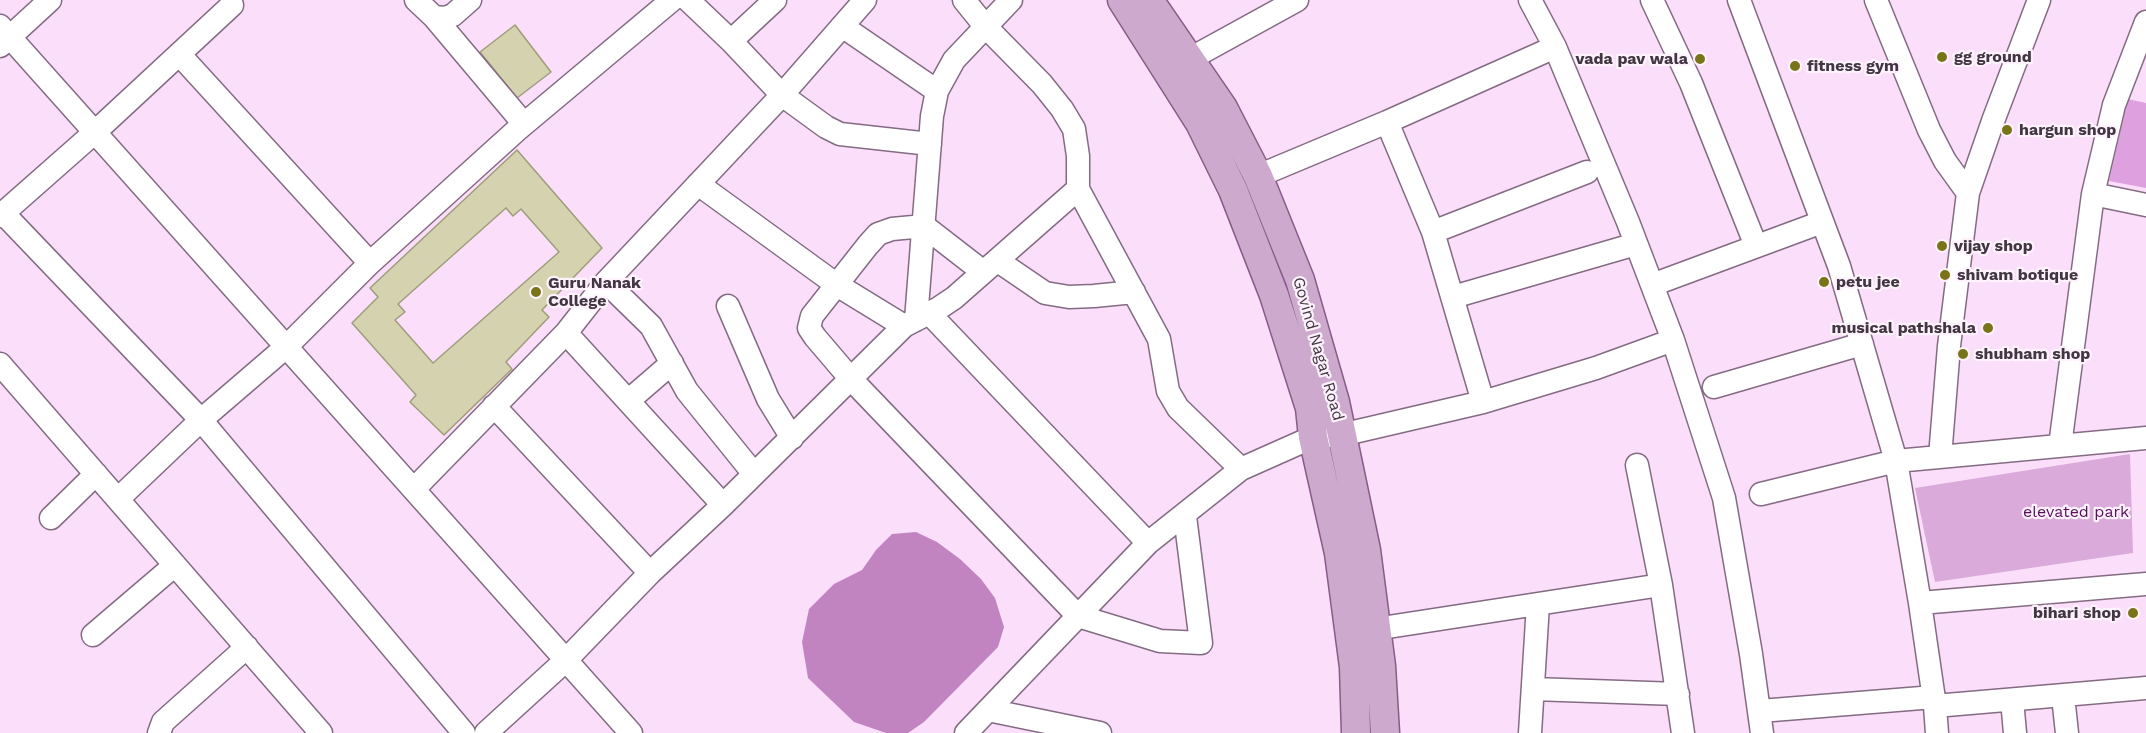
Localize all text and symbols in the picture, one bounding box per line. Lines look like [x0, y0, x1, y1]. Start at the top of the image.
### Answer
place label: gg ground [1954, 47, 2032, 67]
place label: vada pav wala [1576, 49, 1688, 69]
marker: gg ground [1935, 50, 1949, 64]
marker: vada pav wala [1693, 52, 1707, 66]
place label: fitness gym [1807, 56, 1899, 76]
marker: fitness gym [1788, 59, 1802, 73]
place label: hargun shop [2019, 120, 2116, 140]
marker: hargun shop [2000, 123, 2014, 137]
place label: vijay shop [1954, 236, 2033, 256]
marker: vijay shop [1935, 239, 1949, 253]
place label: shivam botique [1957, 265, 2078, 285]
marker: shivam botique [1938, 268, 1952, 282]
place label: petu jee [1836, 272, 1900, 292]
place label: Guru Nanak College [548, 273, 641, 311]
street label: Govind Nagar Road [1288, 275, 1348, 423]
marker: petu jee [1817, 275, 1831, 289]
marker: Guru Nanak College [529, 285, 543, 299]
place label: musical pathshala [1831, 318, 1976, 338]
marker: musical pathshala [1981, 321, 1995, 335]
place label: shubham shop [1975, 344, 2090, 364]
marker: shubham shop [1956, 347, 1970, 361]
park label: elevated park [2023, 502, 2129, 522]
place label: bihari shop [2033, 603, 2121, 623]
marker: bihari shop [2126, 606, 2140, 620]

